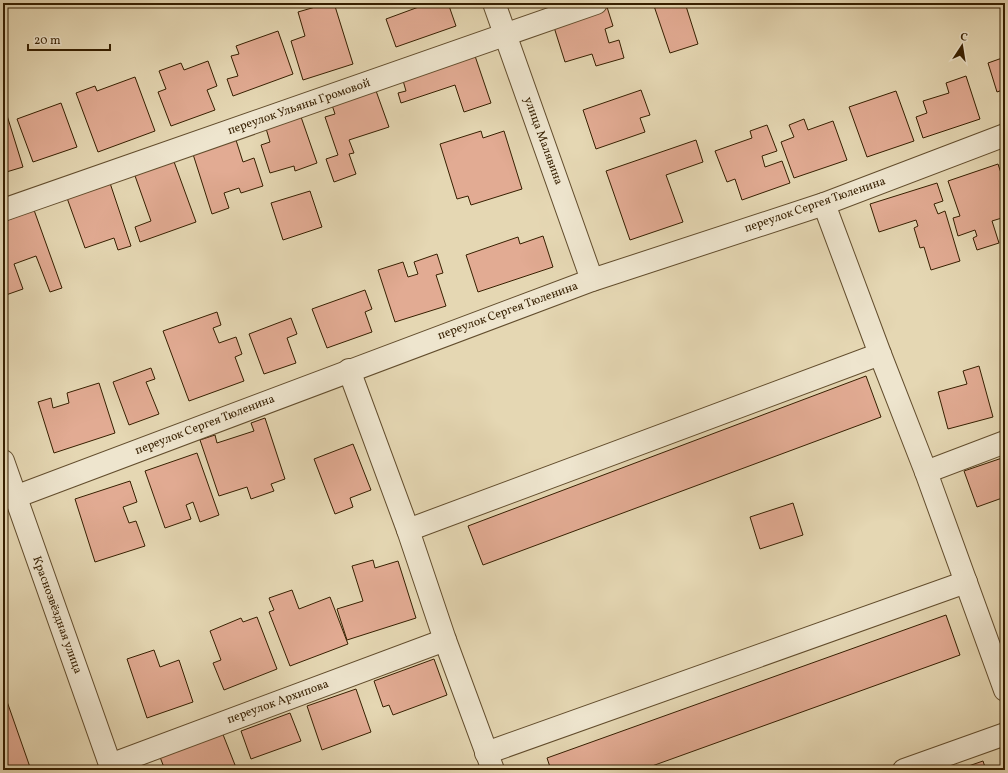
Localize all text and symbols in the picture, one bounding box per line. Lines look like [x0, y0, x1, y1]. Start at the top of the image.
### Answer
scale bar [28, 26, 110, 52]
north arrow [942, 26, 982, 66]
text: С [959, 30, 969, 46]
text: 20 m [34, 33, 61, 49]
street label: переулок Ульяны Громовой [226, 75, 372, 139]
street label: улица Малявина [520, 95, 566, 187]
street label: переулок Сергея Тюленина [742, 173, 888, 237]
street label: переулок Сергея Тюленина [436, 278, 580, 344]
street label: переулок Сергея Тюленина [133, 391, 277, 459]
street label: Краснозвёздная улица [28, 554, 86, 676]
street label: переулок Архипова [225, 676, 331, 728]

